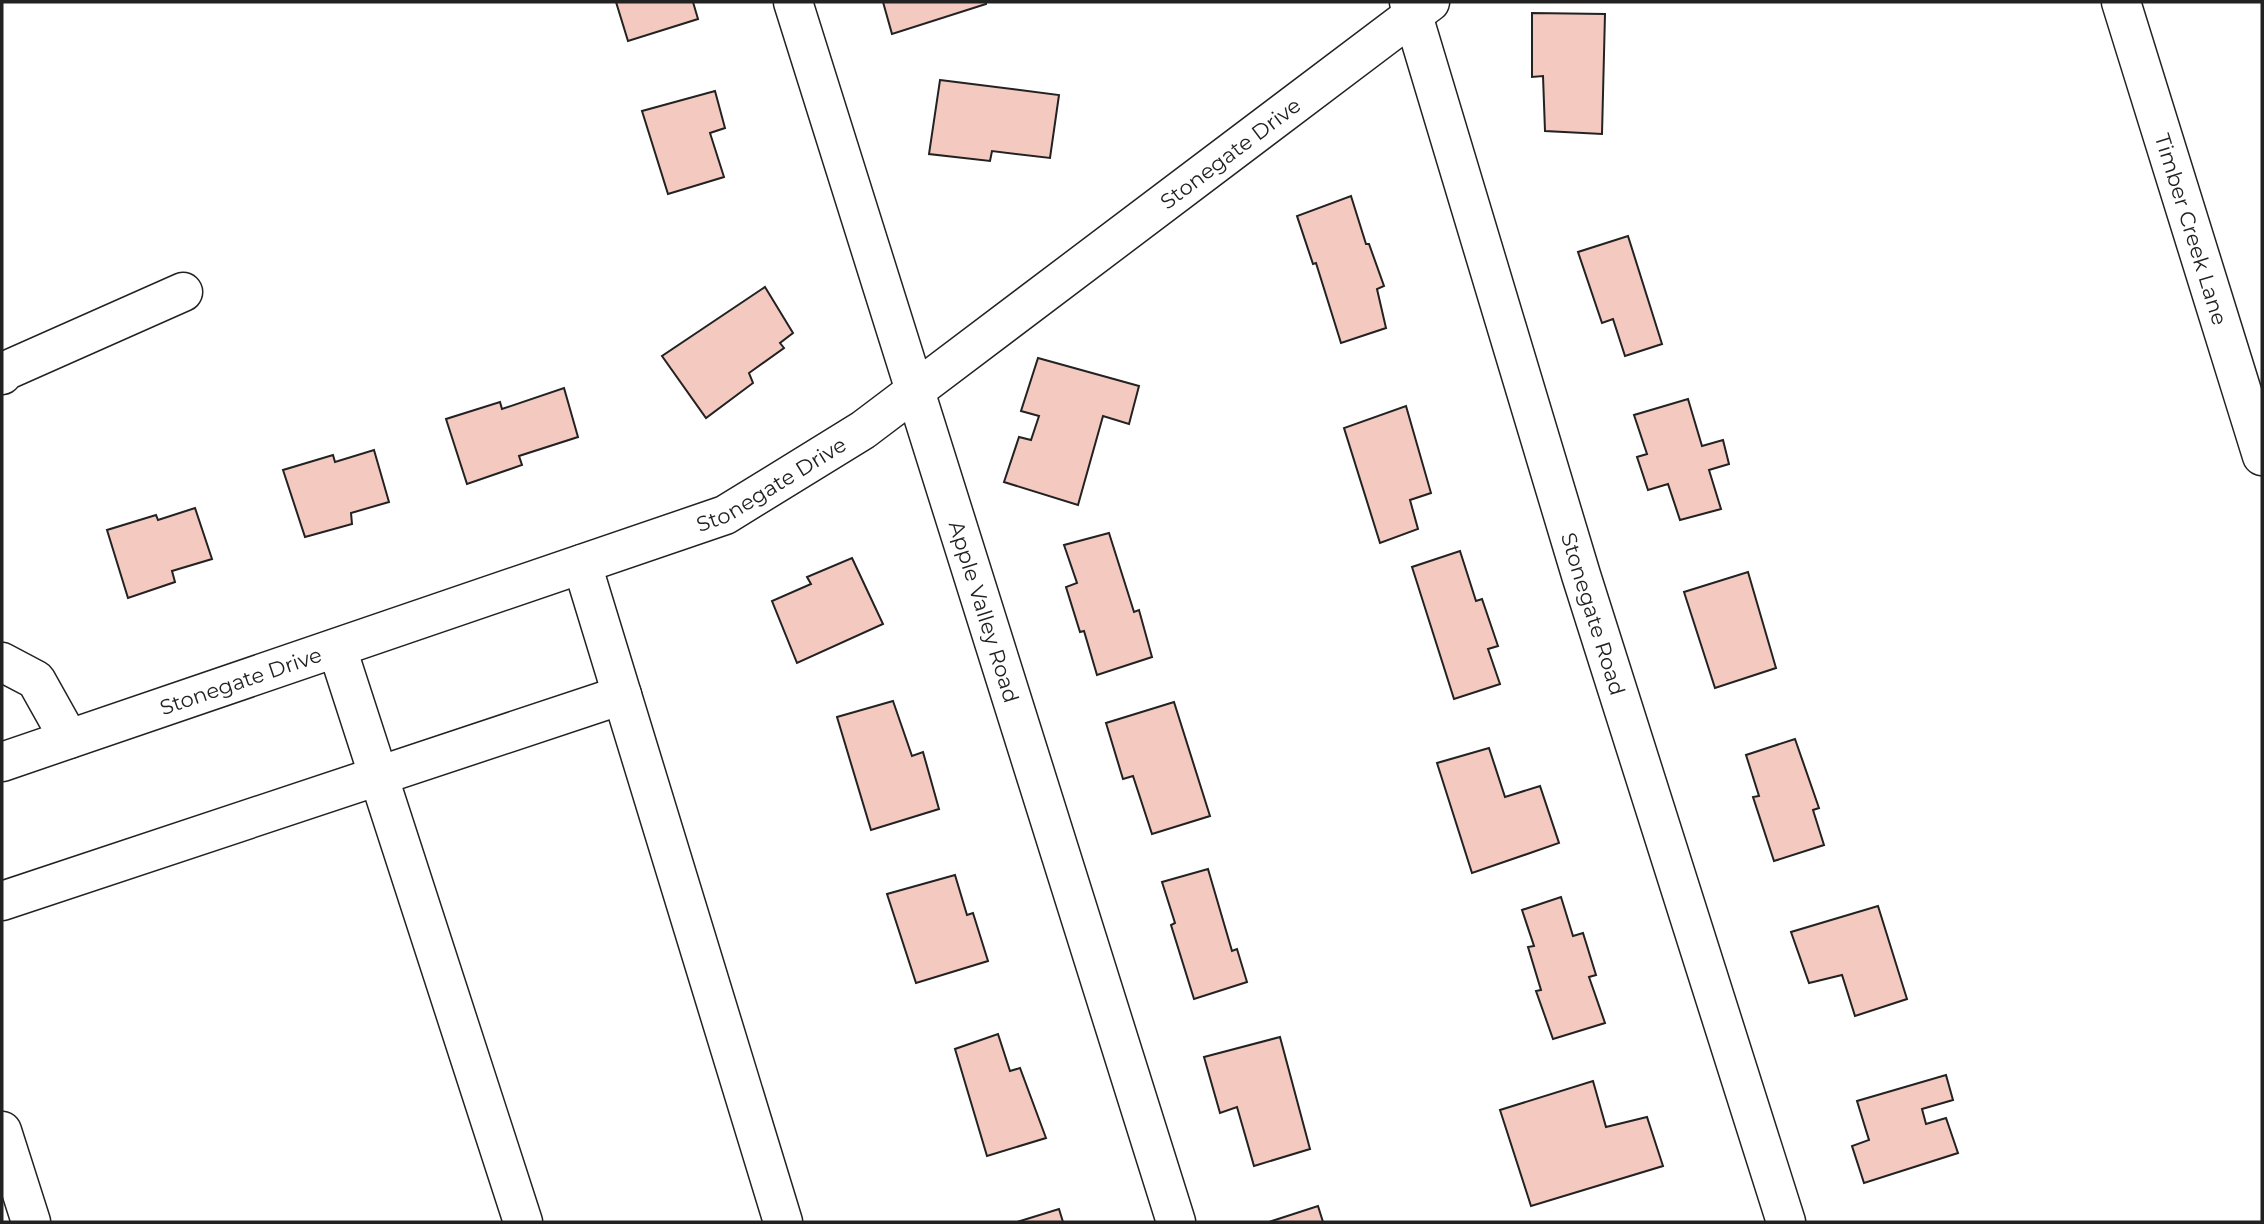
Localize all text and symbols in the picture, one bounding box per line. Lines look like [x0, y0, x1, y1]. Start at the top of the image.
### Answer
street label: Stonegate Drive [1155, 92, 1305, 214]
street label: Timber Creek Lane [2150, 131, 2233, 328]
street label: Stonegate Drive [693, 431, 850, 536]
street label: Apple Valley Road [944, 518, 1025, 706]
street label: Stonegate Road [1556, 529, 1631, 698]
street label: Stonegate Drive [156, 641, 325, 720]

